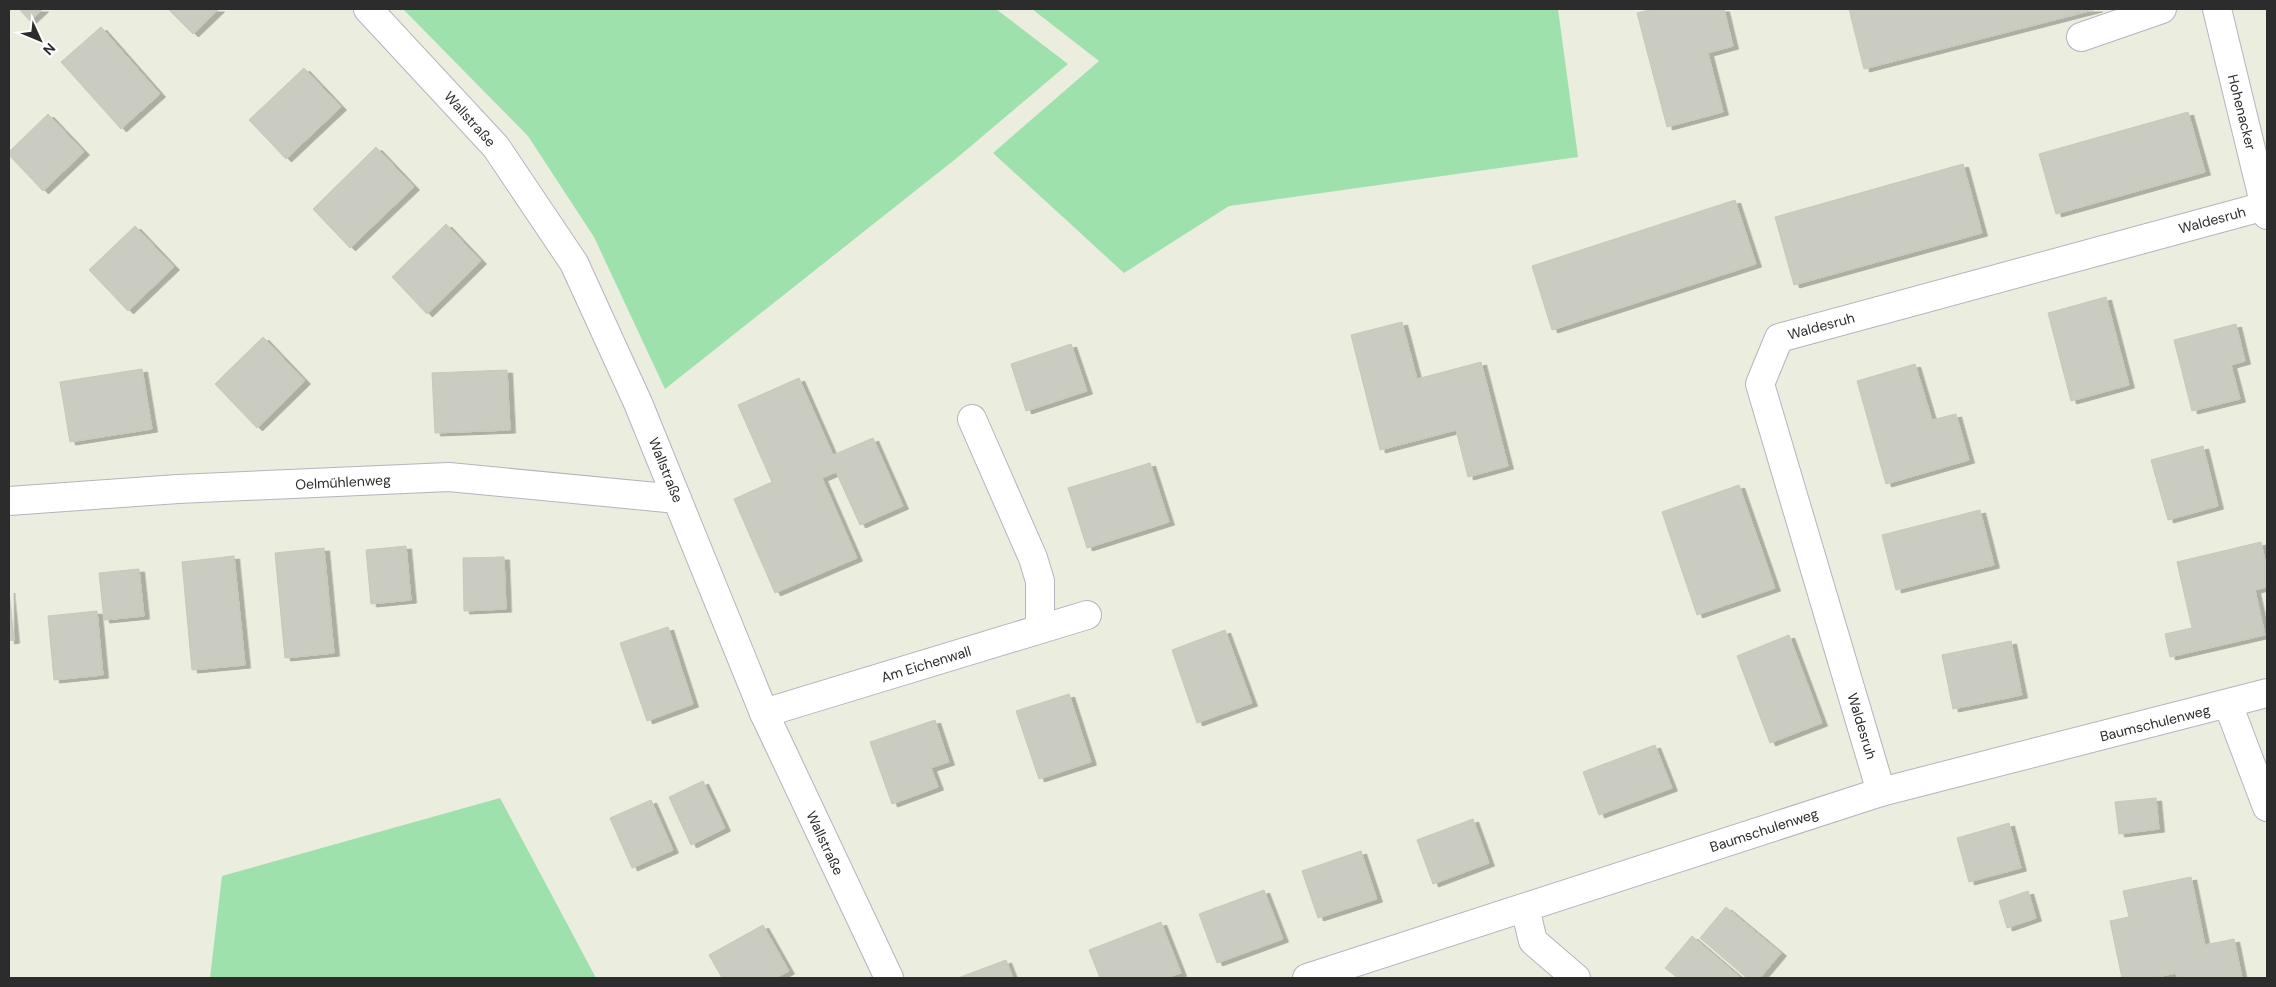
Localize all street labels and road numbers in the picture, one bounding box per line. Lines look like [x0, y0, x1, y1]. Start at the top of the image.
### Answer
street label: Hohenacker [2224, 72, 2260, 152]
street label: Wallstraße [440, 87, 500, 151]
street label: Waldesruh [2177, 202, 2247, 238]
street label: Waldesruh [1786, 308, 1856, 344]
street label: Wallstraße [645, 435, 687, 505]
street label: Oelmühlenweg [295, 470, 391, 493]
street label: Am Eichenwall [879, 642, 973, 686]
street label: Waldesruh [1843, 691, 1881, 761]
street label: Baumschulenweg [2098, 701, 2212, 745]
street label: Baumschulenweg [1708, 804, 1821, 856]
street label: Wallstraße [802, 808, 848, 878]

